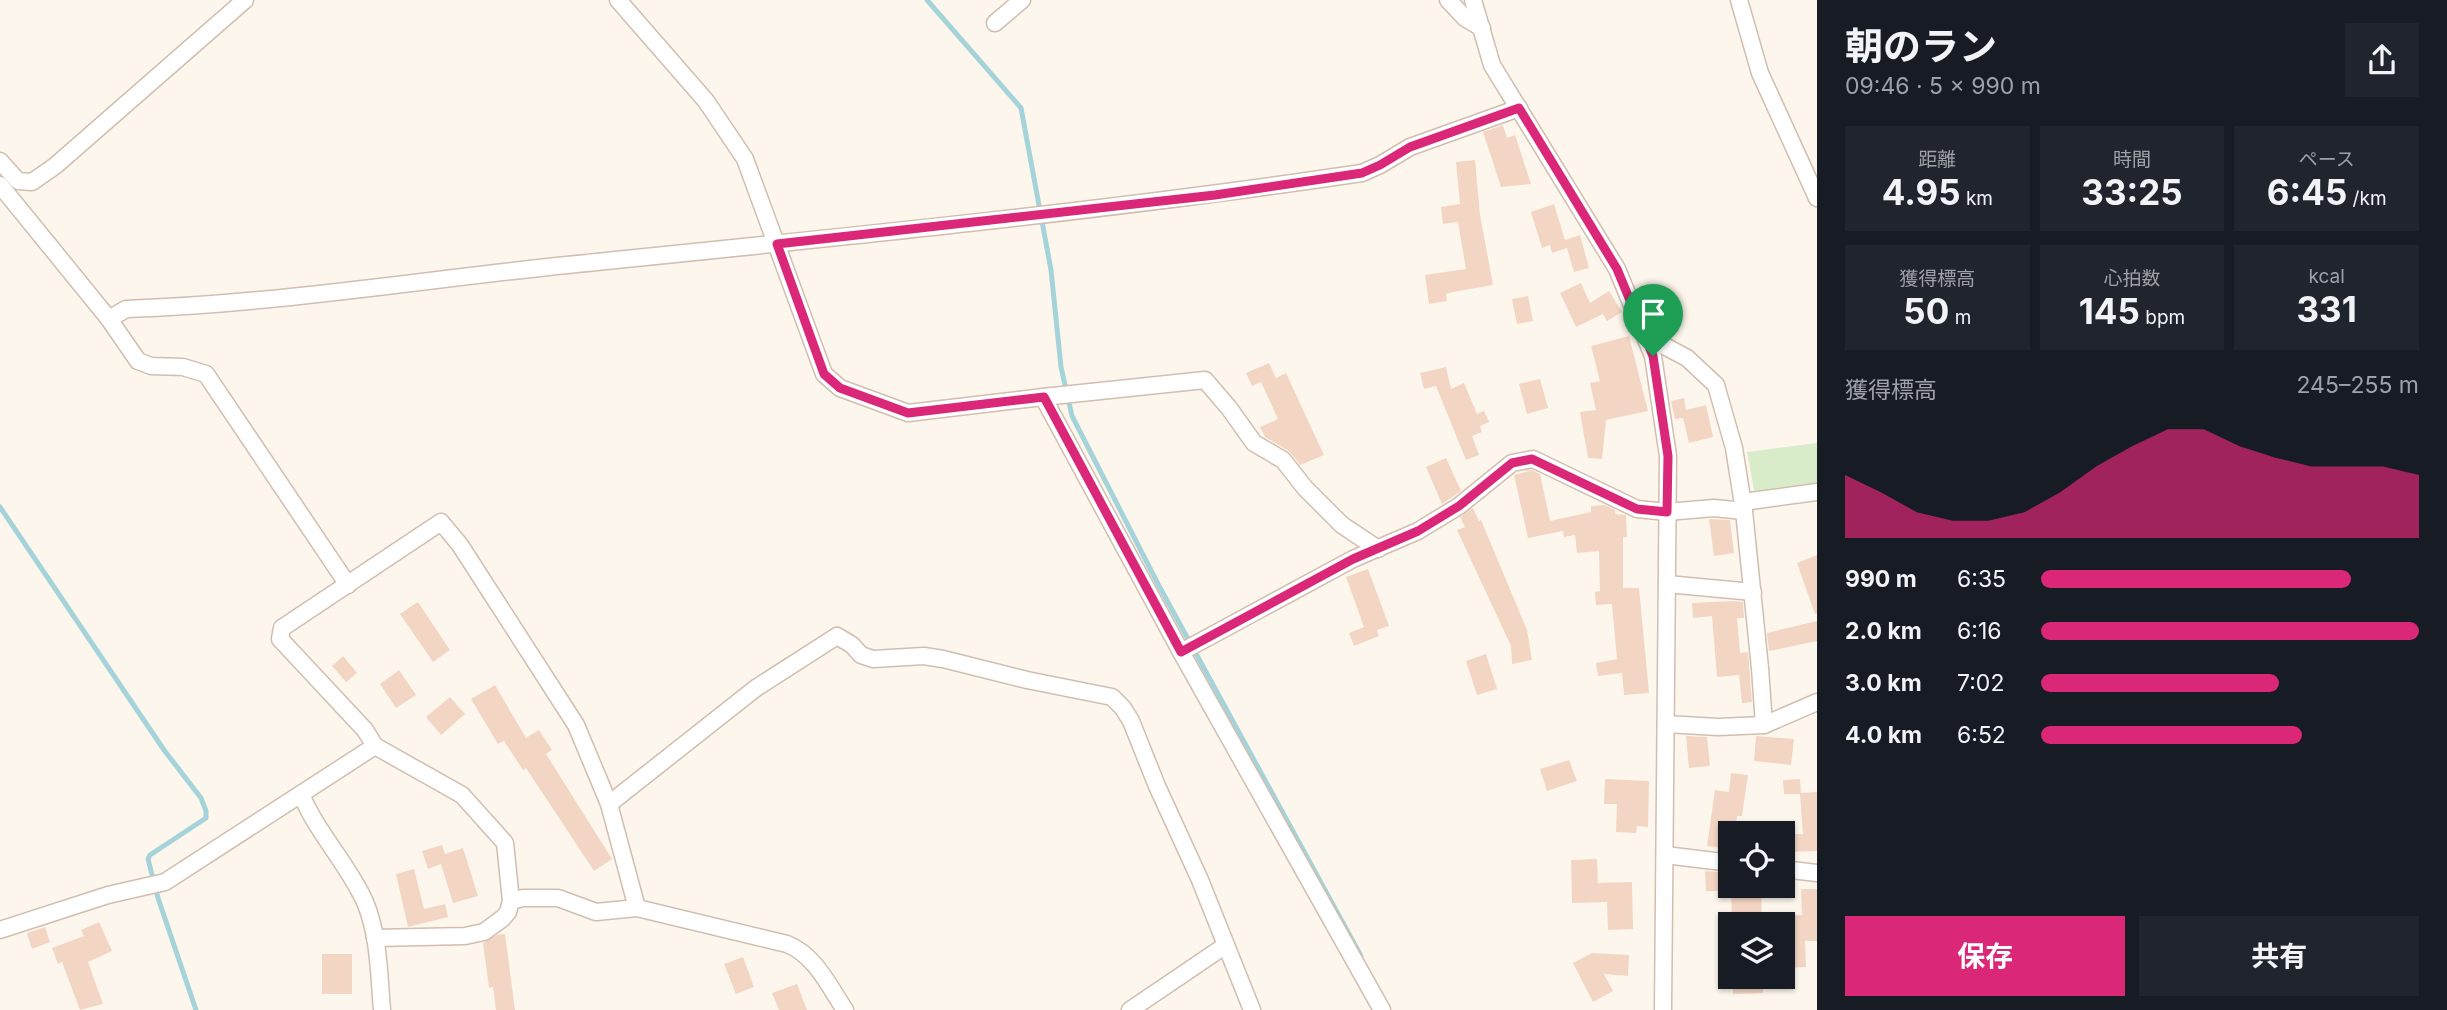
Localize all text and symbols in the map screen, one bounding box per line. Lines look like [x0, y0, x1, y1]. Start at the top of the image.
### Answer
text: 朝のラン [1845, 23, 1997, 69]
button: share [2345, 23, 2419, 97]
text: 09:46 · 5 × 990 m [1845, 72, 2041, 100]
text: 距離 [1918, 148, 1956, 171]
text: 時間 [2113, 148, 2151, 171]
text: ペース [2299, 148, 2355, 171]
text: 4.95 [1882, 171, 1961, 213]
text: 33:25 [2081, 171, 2183, 213]
text: 6:45 [2267, 171, 2347, 213]
text: km [1961, 187, 1993, 210]
text: /km [2347, 187, 2387, 210]
text: kcal [2309, 265, 2345, 288]
text: 獲得標高 [1899, 267, 1975, 290]
text: 心拍数 [2103, 267, 2161, 290]
pin [1623, 284, 1683, 356]
text: 331 [2297, 288, 2357, 330]
text: 50 [1903, 290, 1949, 332]
text: 145 [2079, 290, 2140, 332]
icon: arrive [1634, 295, 1672, 333]
text: m [1949, 306, 1971, 329]
text: bpm [2140, 306, 2185, 329]
text: 245–255 m [2296, 371, 2419, 399]
text: 獲得標高 [1845, 376, 1937, 404]
text: 990 m [1845, 565, 1917, 593]
text: 6:35 [1957, 565, 2006, 593]
text: 2.0 km [1845, 617, 1922, 645]
text: 6:16 [1957, 617, 2002, 645]
text: 3.0 km [1845, 669, 1922, 697]
text: 7:02 [1957, 669, 2004, 697]
text: 4.0 km [1845, 721, 1922, 749]
text: 6:52 [1957, 721, 2006, 749]
map controls [1718, 821, 1795, 989]
button: locate [1718, 821, 1795, 898]
button: layers [1718, 912, 1795, 989]
button: 保存 [1845, 916, 2125, 996]
button: 共有 [2139, 916, 2419, 996]

